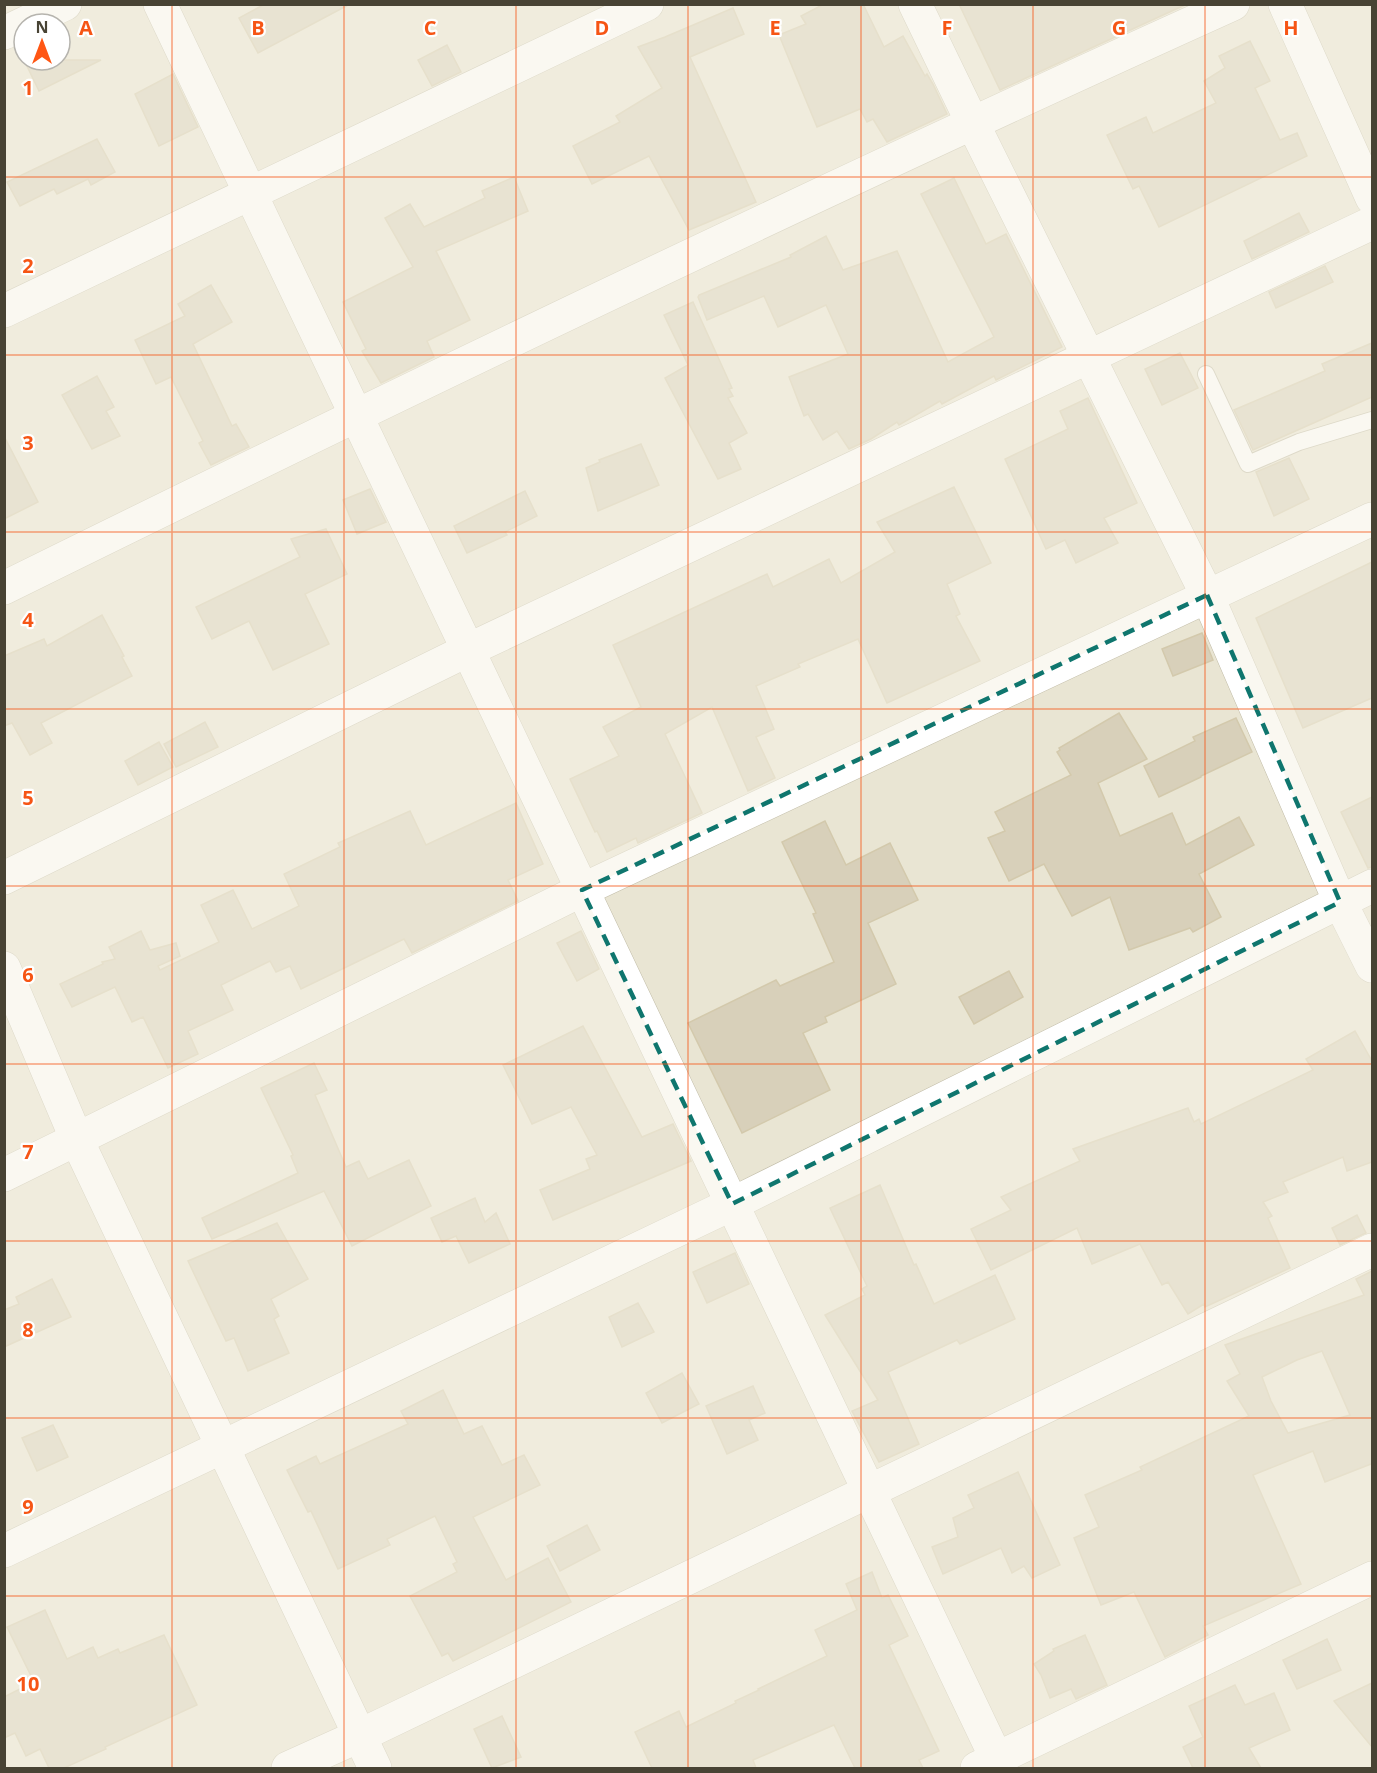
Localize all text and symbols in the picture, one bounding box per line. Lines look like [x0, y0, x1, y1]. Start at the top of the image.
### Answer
north arrow [12, 12, 72, 72]
text: A [79, 14, 93, 41]
text: B [251, 14, 265, 41]
text: C [424, 14, 437, 41]
text: D [595, 14, 609, 41]
text: E [769, 14, 781, 41]
text: F [942, 14, 952, 41]
text: G [1112, 14, 1126, 41]
text: H [1283, 14, 1299, 41]
text: N [35, 16, 49, 38]
text: 1 [22, 74, 34, 101]
text: 2 [22, 252, 34, 279]
text: 3 [22, 429, 34, 456]
text: 4 [22, 606, 34, 633]
text: 5 [22, 784, 34, 811]
text: 6 [22, 961, 34, 988]
text: 7 [22, 1138, 34, 1165]
text: 8 [22, 1316, 34, 1343]
text: 9 [22, 1493, 34, 1520]
text: 10 [17, 1670, 39, 1697]

